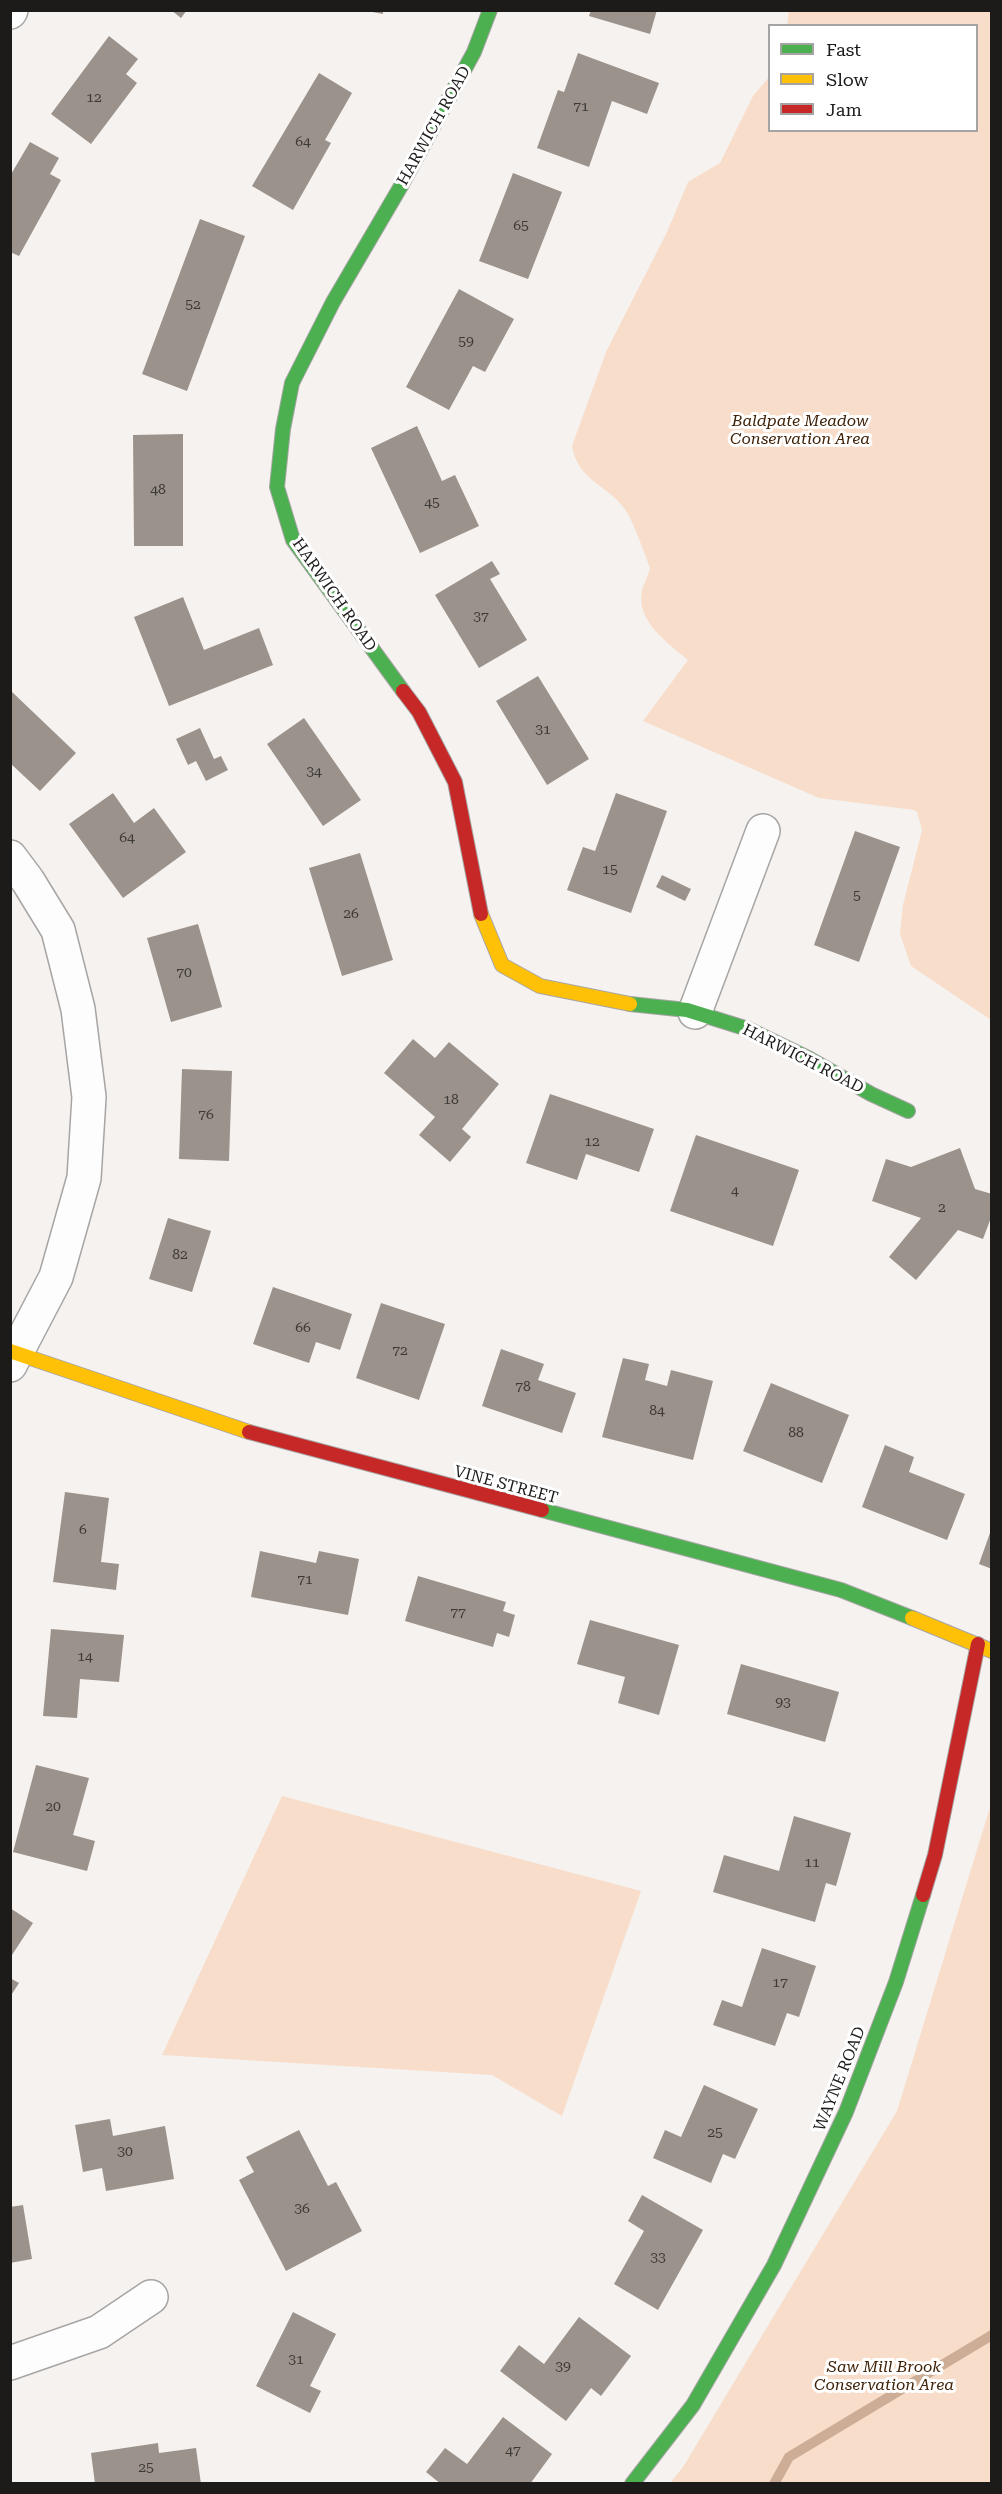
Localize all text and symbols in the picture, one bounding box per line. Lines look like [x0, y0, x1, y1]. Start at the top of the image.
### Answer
legend [768, 24, 978, 132]
text: Fast [826, 39, 861, 60]
street label: HARWICH ROAD [393, 63, 475, 189]
text: Slow [826, 69, 868, 90]
house number: 12 [86, 90, 102, 106]
house number: 71 [573, 99, 589, 115]
text: Jam [826, 99, 862, 120]
house number: 64 [295, 134, 311, 150]
house number: 65 [513, 218, 529, 234]
house number: 52 [185, 297, 201, 313]
house number: 59 [458, 334, 474, 350]
park label: Baldpate Meadow Conservation Area [730, 411, 870, 449]
house number: 48 [150, 482, 166, 498]
house number: 45 [424, 495, 440, 511]
street label: HARWICH ROAD [288, 535, 380, 655]
house number: 37 [473, 609, 489, 625]
house number: 31 [535, 722, 551, 738]
house number: 34 [306, 764, 322, 780]
house number: 64 [119, 830, 135, 846]
house number: 15 [602, 862, 618, 878]
house number: 5 [853, 888, 861, 904]
house number: 26 [343, 906, 359, 922]
house number: 70 [176, 965, 192, 981]
street label: HARWICH ROAD [739, 1020, 867, 1098]
house number: 18 [443, 1092, 459, 1108]
house number: 76 [198, 1107, 214, 1123]
house number: 12 [584, 1134, 600, 1150]
house number: 4 [731, 1183, 739, 1199]
house number: 2 [938, 1200, 946, 1216]
house number: 82 [172, 1247, 188, 1263]
house number: 66 [295, 1320, 311, 1336]
house number: 72 [392, 1343, 408, 1359]
house number: 78 [515, 1379, 531, 1395]
house number: 84 [649, 1403, 665, 1419]
house number: 88 [788, 1425, 804, 1441]
street label: VINE STREET [452, 1462, 560, 1508]
house number: 6 [79, 1522, 87, 1538]
house number: 71 [297, 1572, 313, 1588]
house number: 77 [450, 1605, 466, 1621]
house number: 14 [77, 1649, 93, 1665]
house number: 93 [775, 1695, 791, 1711]
house number: 20 [45, 1799, 61, 1815]
house number: 11 [804, 1855, 820, 1871]
house number: 17 [772, 1975, 788, 1991]
street label: WAYNE ROAD [810, 2024, 870, 2134]
house number: 25 [707, 2125, 723, 2141]
house number: 30 [117, 2144, 133, 2160]
house number: 36 [294, 2201, 310, 2217]
house number: 33 [650, 2250, 666, 2266]
house number: 31 [288, 2352, 304, 2368]
park label: Saw Mill Brook Conservation Area [814, 2357, 954, 2395]
house number: 39 [555, 2359, 571, 2375]
house number: 47 [505, 2443, 521, 2459]
house number: 25 [138, 2460, 154, 2476]

